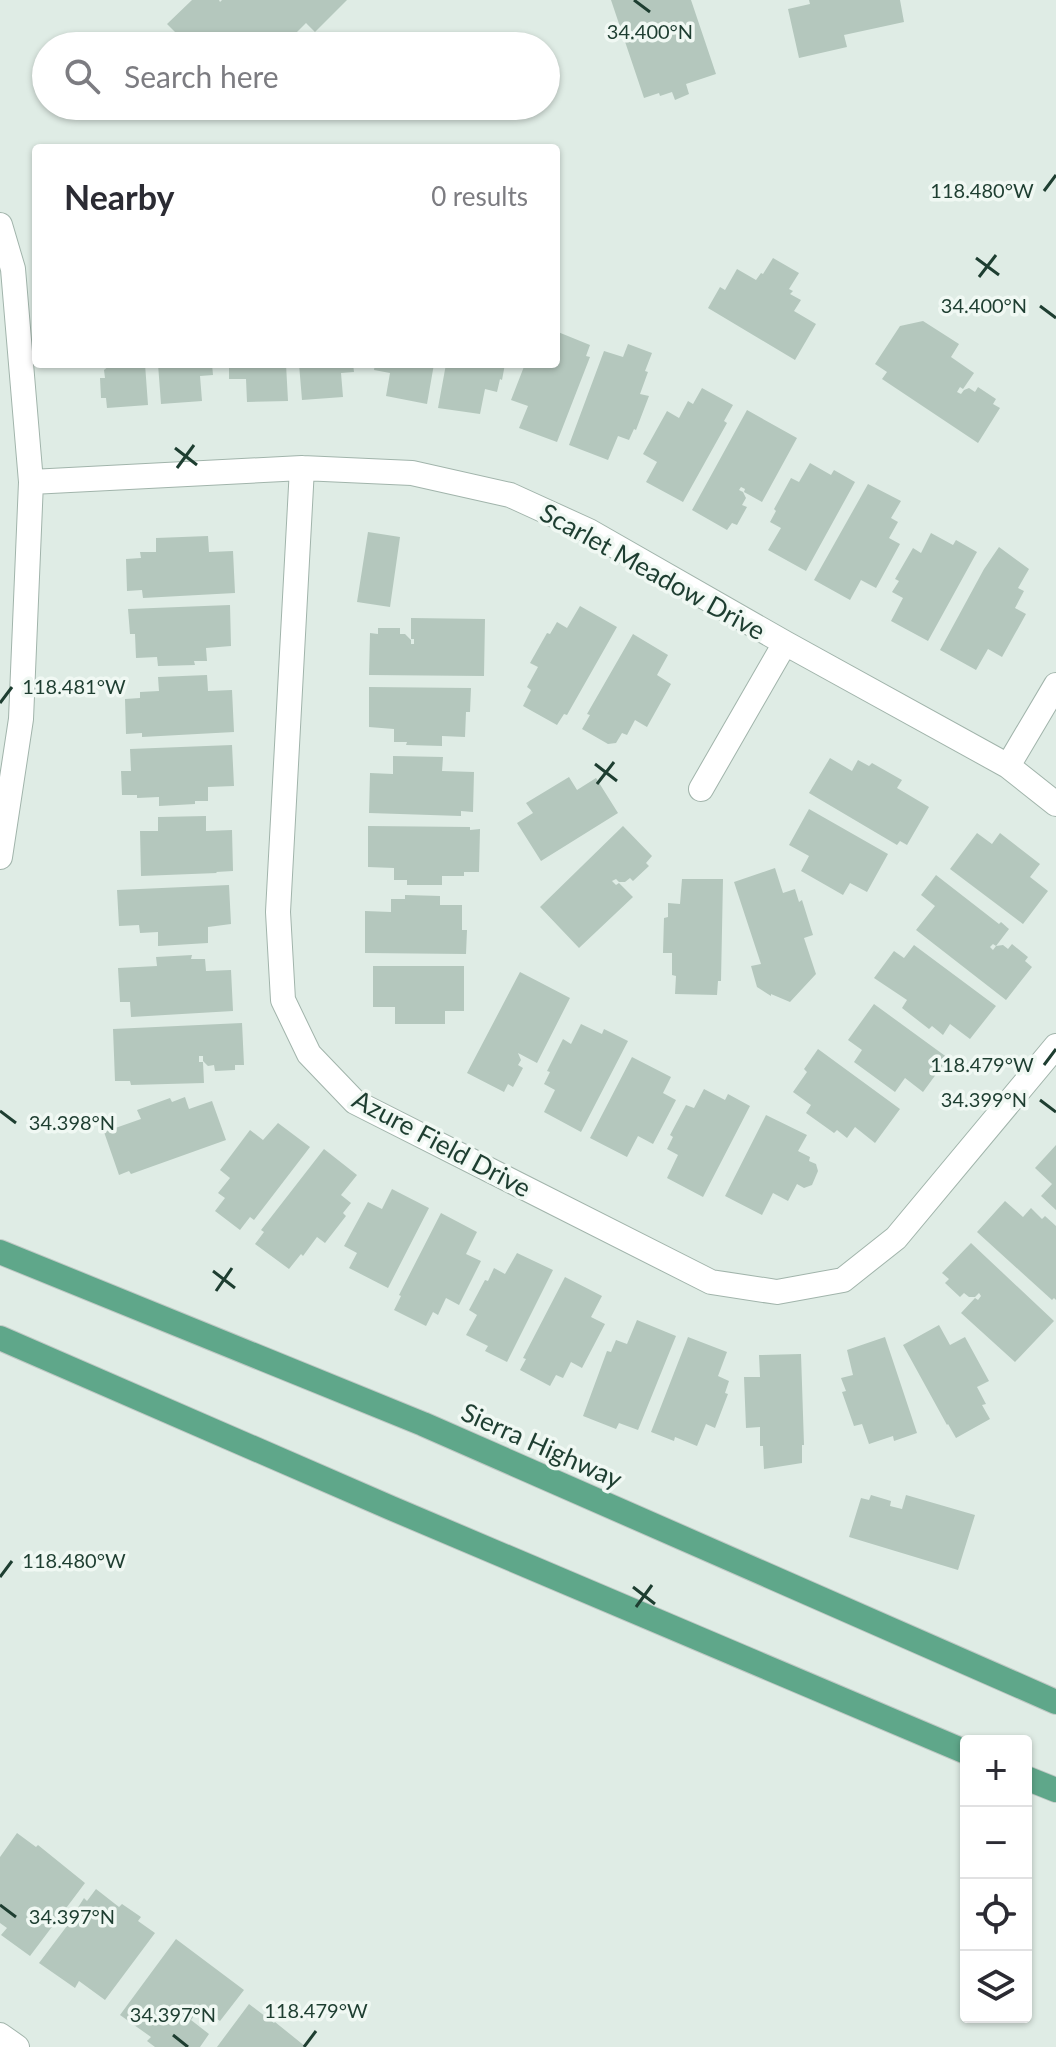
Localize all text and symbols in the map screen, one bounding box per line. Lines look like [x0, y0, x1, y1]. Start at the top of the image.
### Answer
text: 34.400°N [607, 19, 693, 43]
search box [32, 32, 560, 120]
icon: search [60, 54, 104, 98]
text: Search here [124, 58, 279, 94]
text: Nearby [64, 176, 175, 217]
text: 118.480°W [930, 178, 1034, 202]
text: 0 results [431, 180, 528, 212]
text: 34.400°N [941, 293, 1027, 317]
street label: Scarlet Meadow Drive [535, 496, 771, 646]
text: 118.481°W [22, 674, 126, 698]
text: 118.479°W [930, 1052, 1034, 1076]
street label: Azure Field Drive [347, 1083, 537, 1203]
text: 34.399°N [941, 1087, 1027, 1111]
text: 34.398°N [29, 1110, 115, 1134]
street label: Sierra Highway [457, 1395, 628, 1495]
text: 118.480°W [22, 1548, 126, 1572]
map controls [960, 1735, 1032, 2023]
button: + [960, 1735, 1032, 1807]
button: − [960, 1807, 1032, 1879]
button: locate [960, 1879, 1032, 1951]
text: 34.397°N [29, 1904, 115, 1928]
button: layers [960, 1951, 1032, 2023]
text: 118.479°W [264, 1998, 368, 2022]
text: 34.397°N [130, 2002, 216, 2026]

